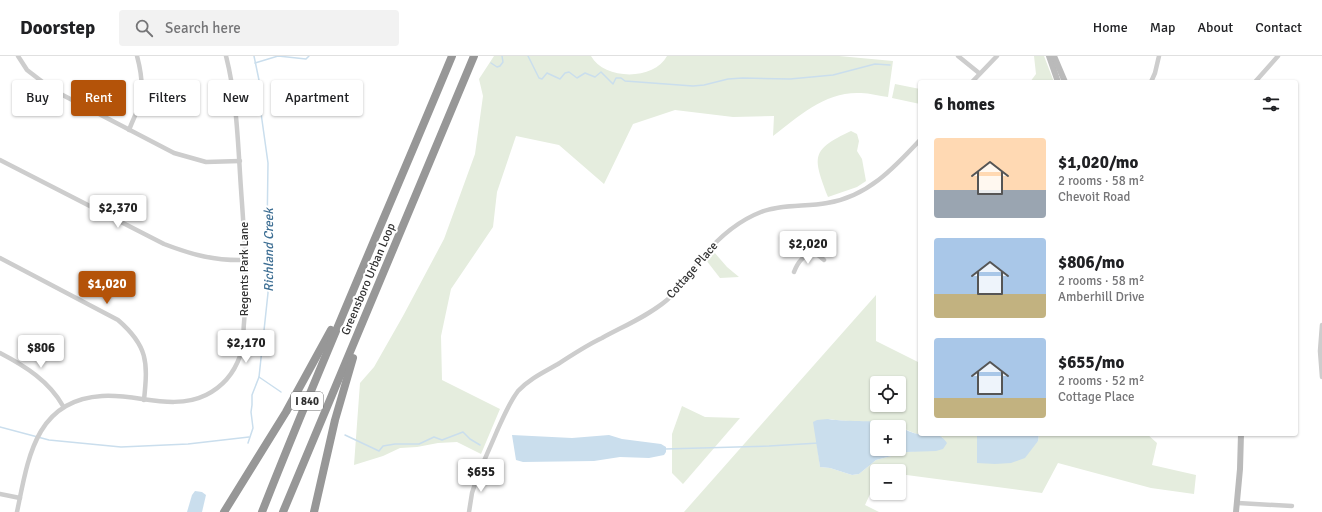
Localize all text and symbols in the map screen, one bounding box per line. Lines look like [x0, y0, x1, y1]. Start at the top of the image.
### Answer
search box [119, 10, 399, 46]
text: Doorstep [20, 16, 95, 40]
icon: search [133, 17, 155, 39]
text: Search here [165, 19, 241, 37]
text: Home [1093, 19, 1128, 36]
text: Map [1150, 19, 1175, 36]
text: About [1197, 19, 1233, 36]
text: Contact [1255, 19, 1302, 36]
chip: Buy [12, 80, 63, 116]
chip: Rent [71, 80, 126, 116]
chip: Filters [134, 80, 200, 116]
chip: New [208, 80, 263, 116]
chip: Apartment [271, 80, 363, 116]
icon: filters [1260, 93, 1282, 115]
text: 6 homes [934, 94, 995, 115]
text: $1,020/mo [1058, 152, 1138, 173]
icon: home [966, 154, 1014, 202]
text: 2 rooms · 58 m² [1058, 173, 1144, 189]
text: Chevoit Road [1058, 189, 1130, 205]
pin: $2,370 [85, 195, 151, 229]
text: $2,370 [99, 200, 137, 216]
water label: Richland Creek [261, 207, 277, 292]
street label: Greensboro Urban Loop [338, 221, 399, 337]
street label: Regents Park Lane [237, 222, 252, 316]
pin: $2,020 [775, 231, 841, 265]
text: $2,020 [789, 236, 827, 252]
street label: Cottage Place [664, 239, 721, 302]
text: $806/mo [1058, 252, 1124, 273]
icon: home [966, 254, 1014, 302]
pin: $1,020 [74, 271, 140, 305]
text: 2 rooms · 58 m² [1058, 273, 1144, 289]
text: $1,020 [88, 276, 126, 292]
text: Amberhill Drive [1058, 289, 1145, 305]
pin: $2,170 [213, 330, 279, 364]
pin: $806 [17, 335, 65, 369]
text: $2,170 [227, 335, 265, 351]
text: $806 [27, 340, 55, 356]
text: $655/mo [1058, 352, 1124, 373]
icon: home [966, 354, 1014, 402]
text: 2 rooms · 52 m² [1058, 373, 1144, 389]
map controls [870, 376, 906, 500]
button: locate [870, 376, 906, 412]
text: Cottage Place [1058, 389, 1135, 405]
road number: I 840 [291, 392, 323, 410]
button: + [870, 420, 906, 456]
pin: $655 [457, 459, 505, 493]
text: $655 [467, 464, 495, 480]
button: − [870, 464, 906, 500]

